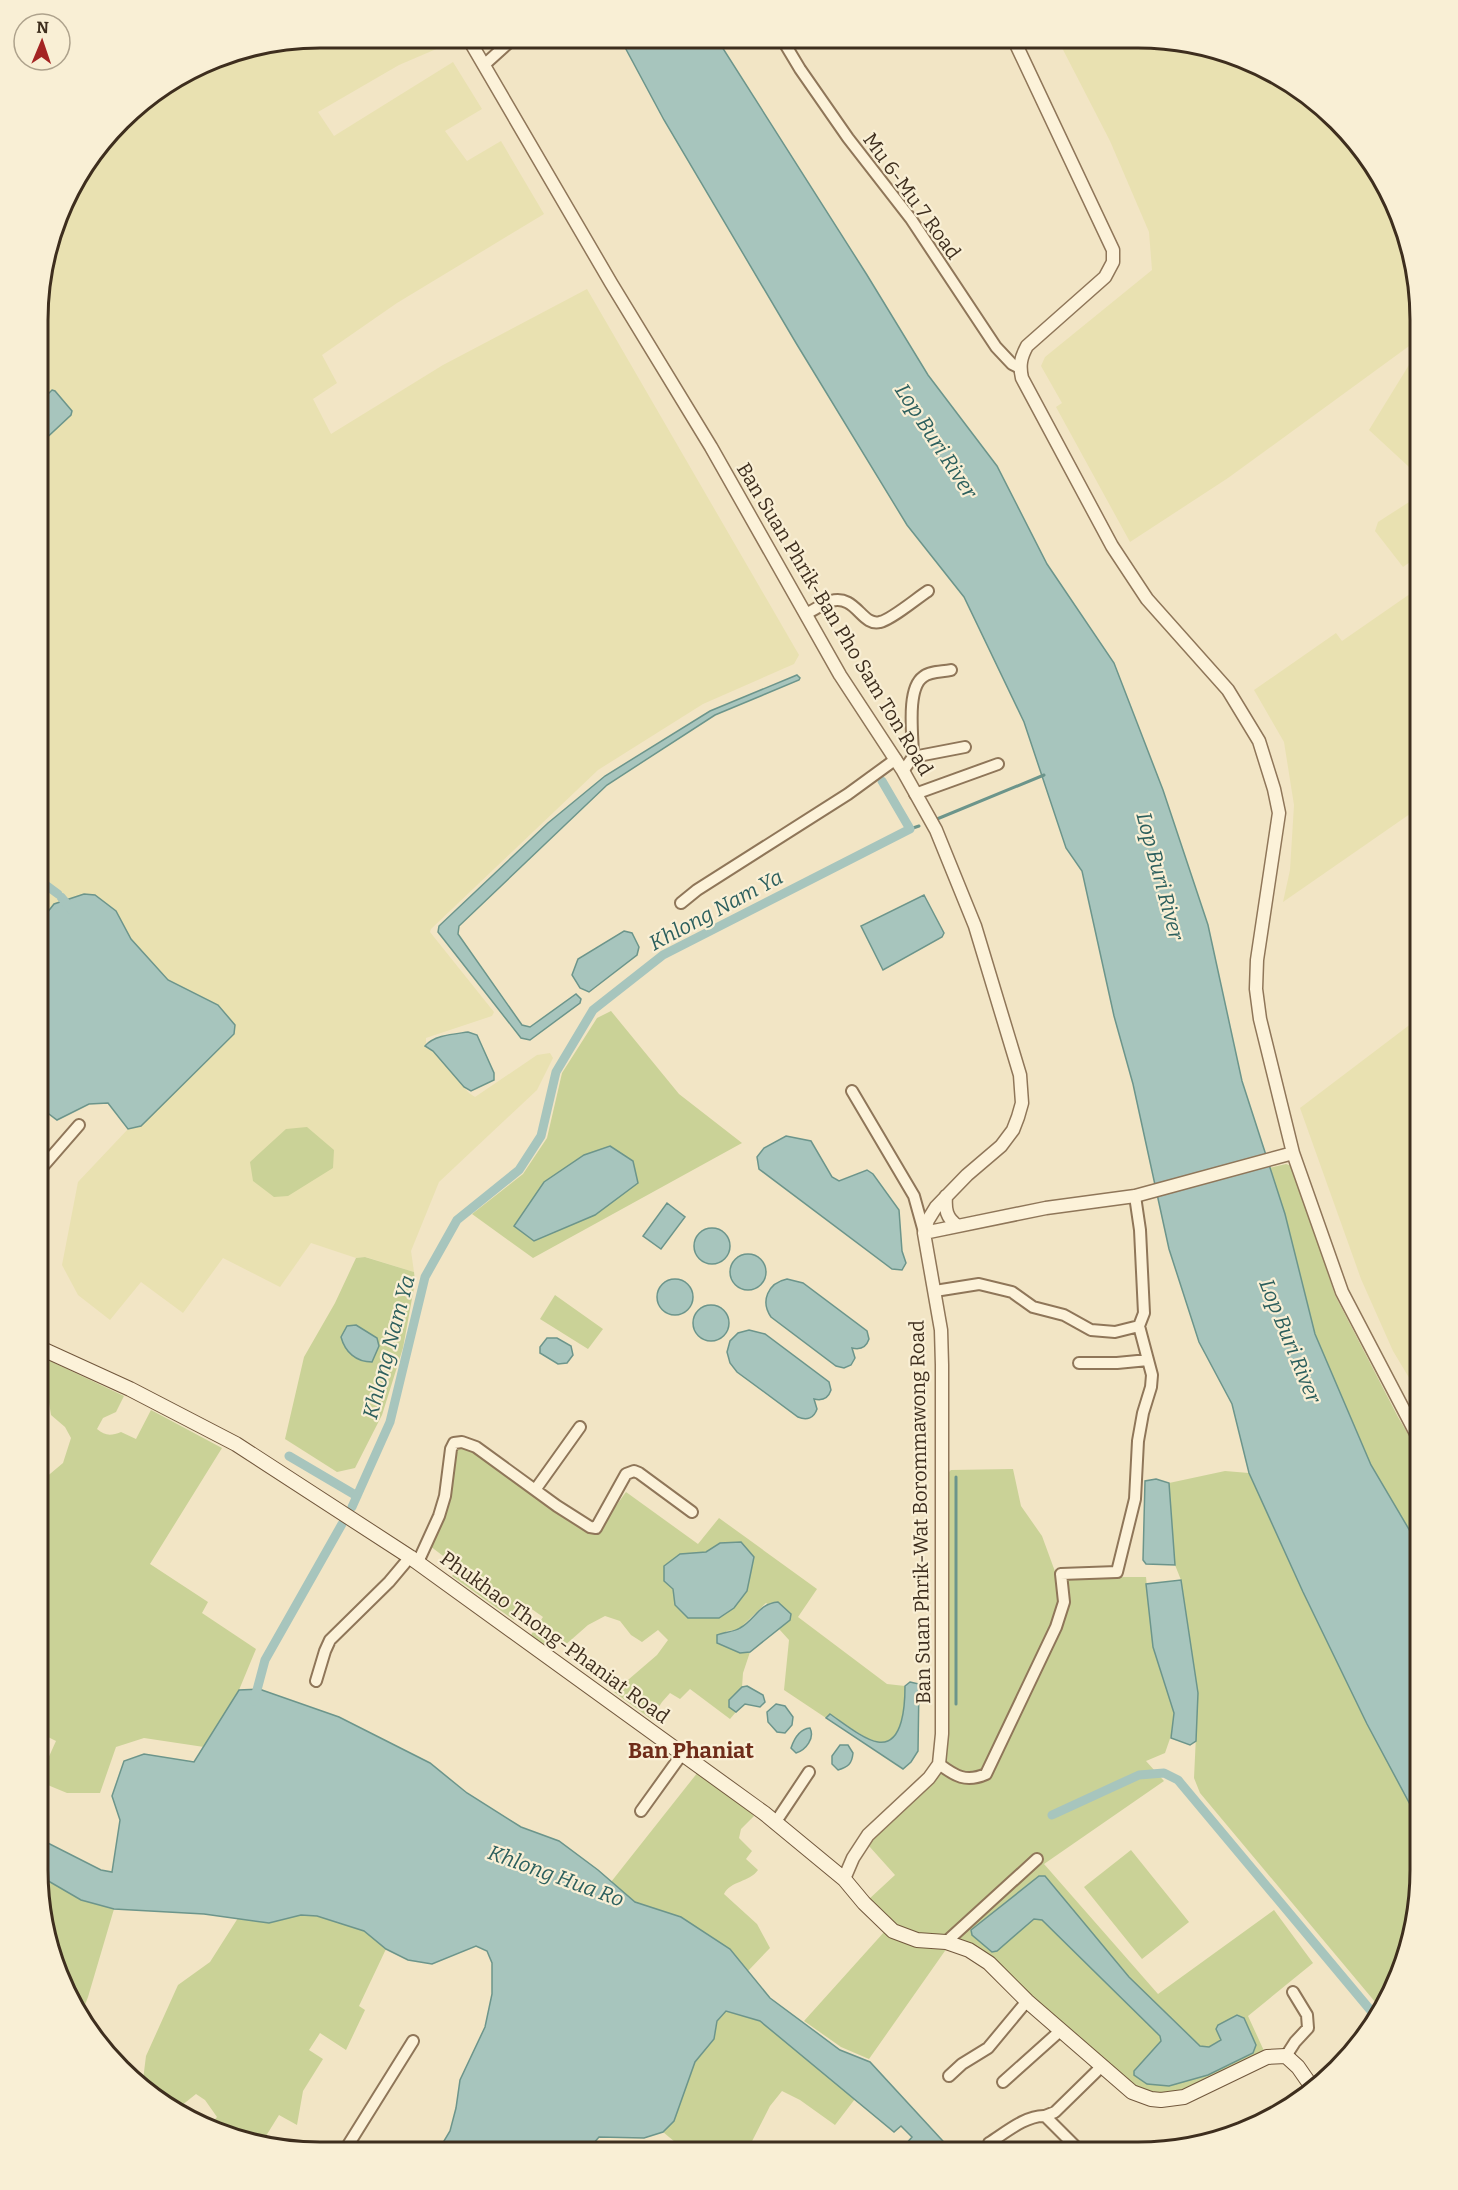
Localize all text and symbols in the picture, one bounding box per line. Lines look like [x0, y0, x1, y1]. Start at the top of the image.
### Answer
north arrow [12, 12, 72, 72]
text: N [36, 18, 49, 37]
street label: Mu 6-Mu 7 Road [858, 128, 966, 264]
water label: Lop Buri River [889, 379, 983, 504]
street label: Ban Suan Phrik-Ban Pho Sam Ton Road [732, 458, 938, 780]
water label: Lop Buri River [1130, 809, 1190, 944]
water label: Khlong Nam Ya [645, 864, 787, 956]
water label: Khlong Nam Ya [357, 1272, 421, 1422]
water label: Lop Buri River [1253, 1275, 1327, 1408]
street label: Ban Suan Phrik-Wat Borommawong Road [905, 1320, 935, 1704]
street label: Phukhao Thong-Phaniat Road [436, 1546, 674, 1728]
district label: Ban Phaniat [628, 1737, 754, 1764]
water label: Khlong Hua Ro [484, 1839, 628, 1913]

